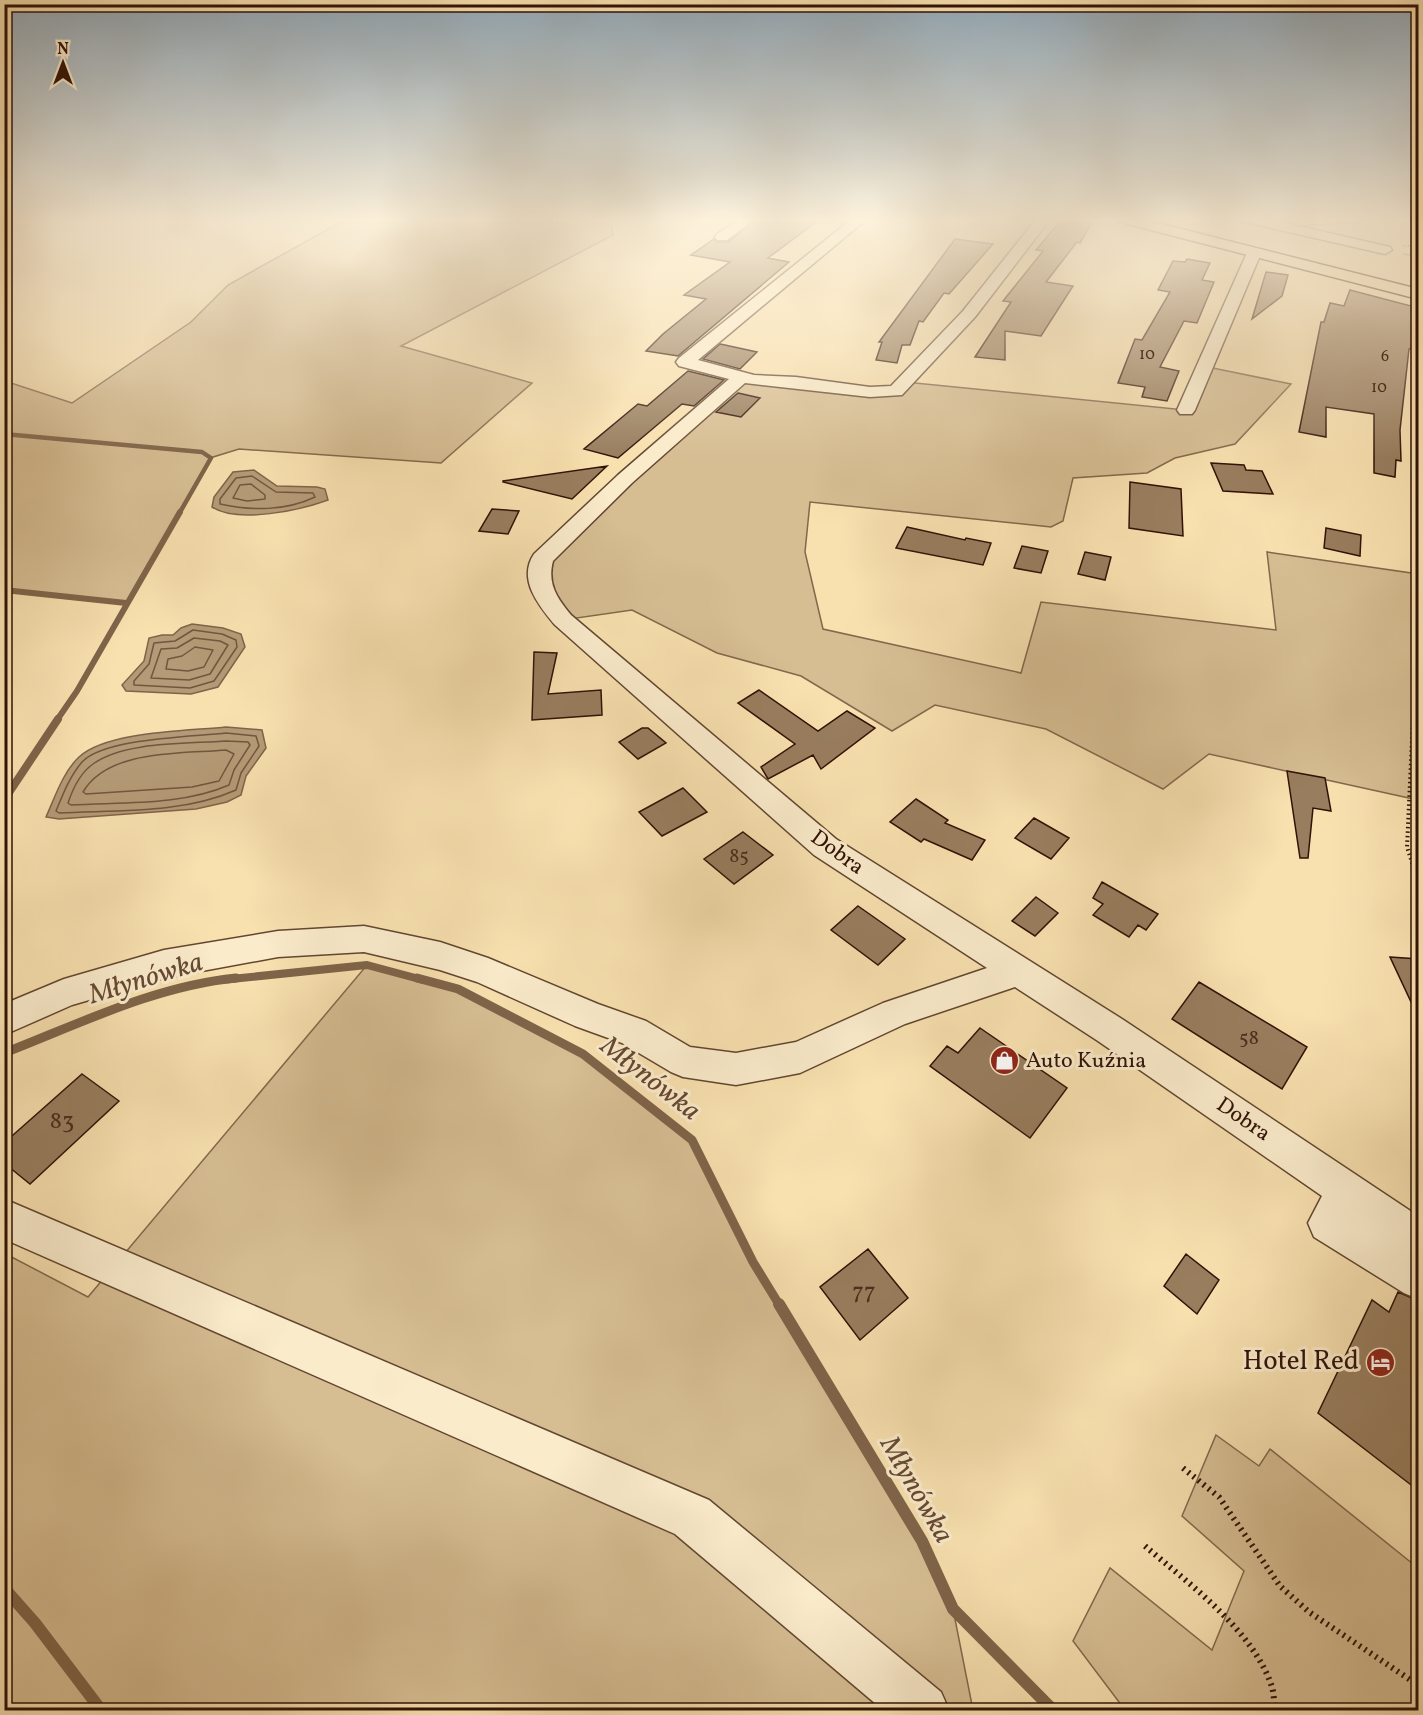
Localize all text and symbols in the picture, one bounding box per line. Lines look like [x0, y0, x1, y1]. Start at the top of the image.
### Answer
north arrow [33, 33, 93, 93]
text: N [57, 39, 69, 61]
house number: 10 [1139, 344, 1155, 366]
house number: 6 [1381, 346, 1389, 368]
house number: 10 [1371, 377, 1387, 399]
street label: Dobra [804, 823, 870, 883]
house number: 85 [729, 843, 749, 871]
water label: Młynówka [83, 943, 208, 1015]
house number: 58 [1239, 1025, 1259, 1053]
water label: Młynówka [591, 1027, 708, 1131]
shop icon: Auto Kuźnia [989, 1045, 1021, 1077]
place label: Auto Kuźnia [1026, 1046, 1146, 1077]
street label: Dobra [1210, 1090, 1276, 1150]
house number: 83 [50, 1105, 74, 1139]
house number: 77 [852, 1276, 876, 1310]
place label: Hotel Red [1243, 1343, 1359, 1381]
hotel icon: Hotel Red [1364, 1346, 1396, 1378]
water label: Młynówka [869, 1428, 962, 1551]

